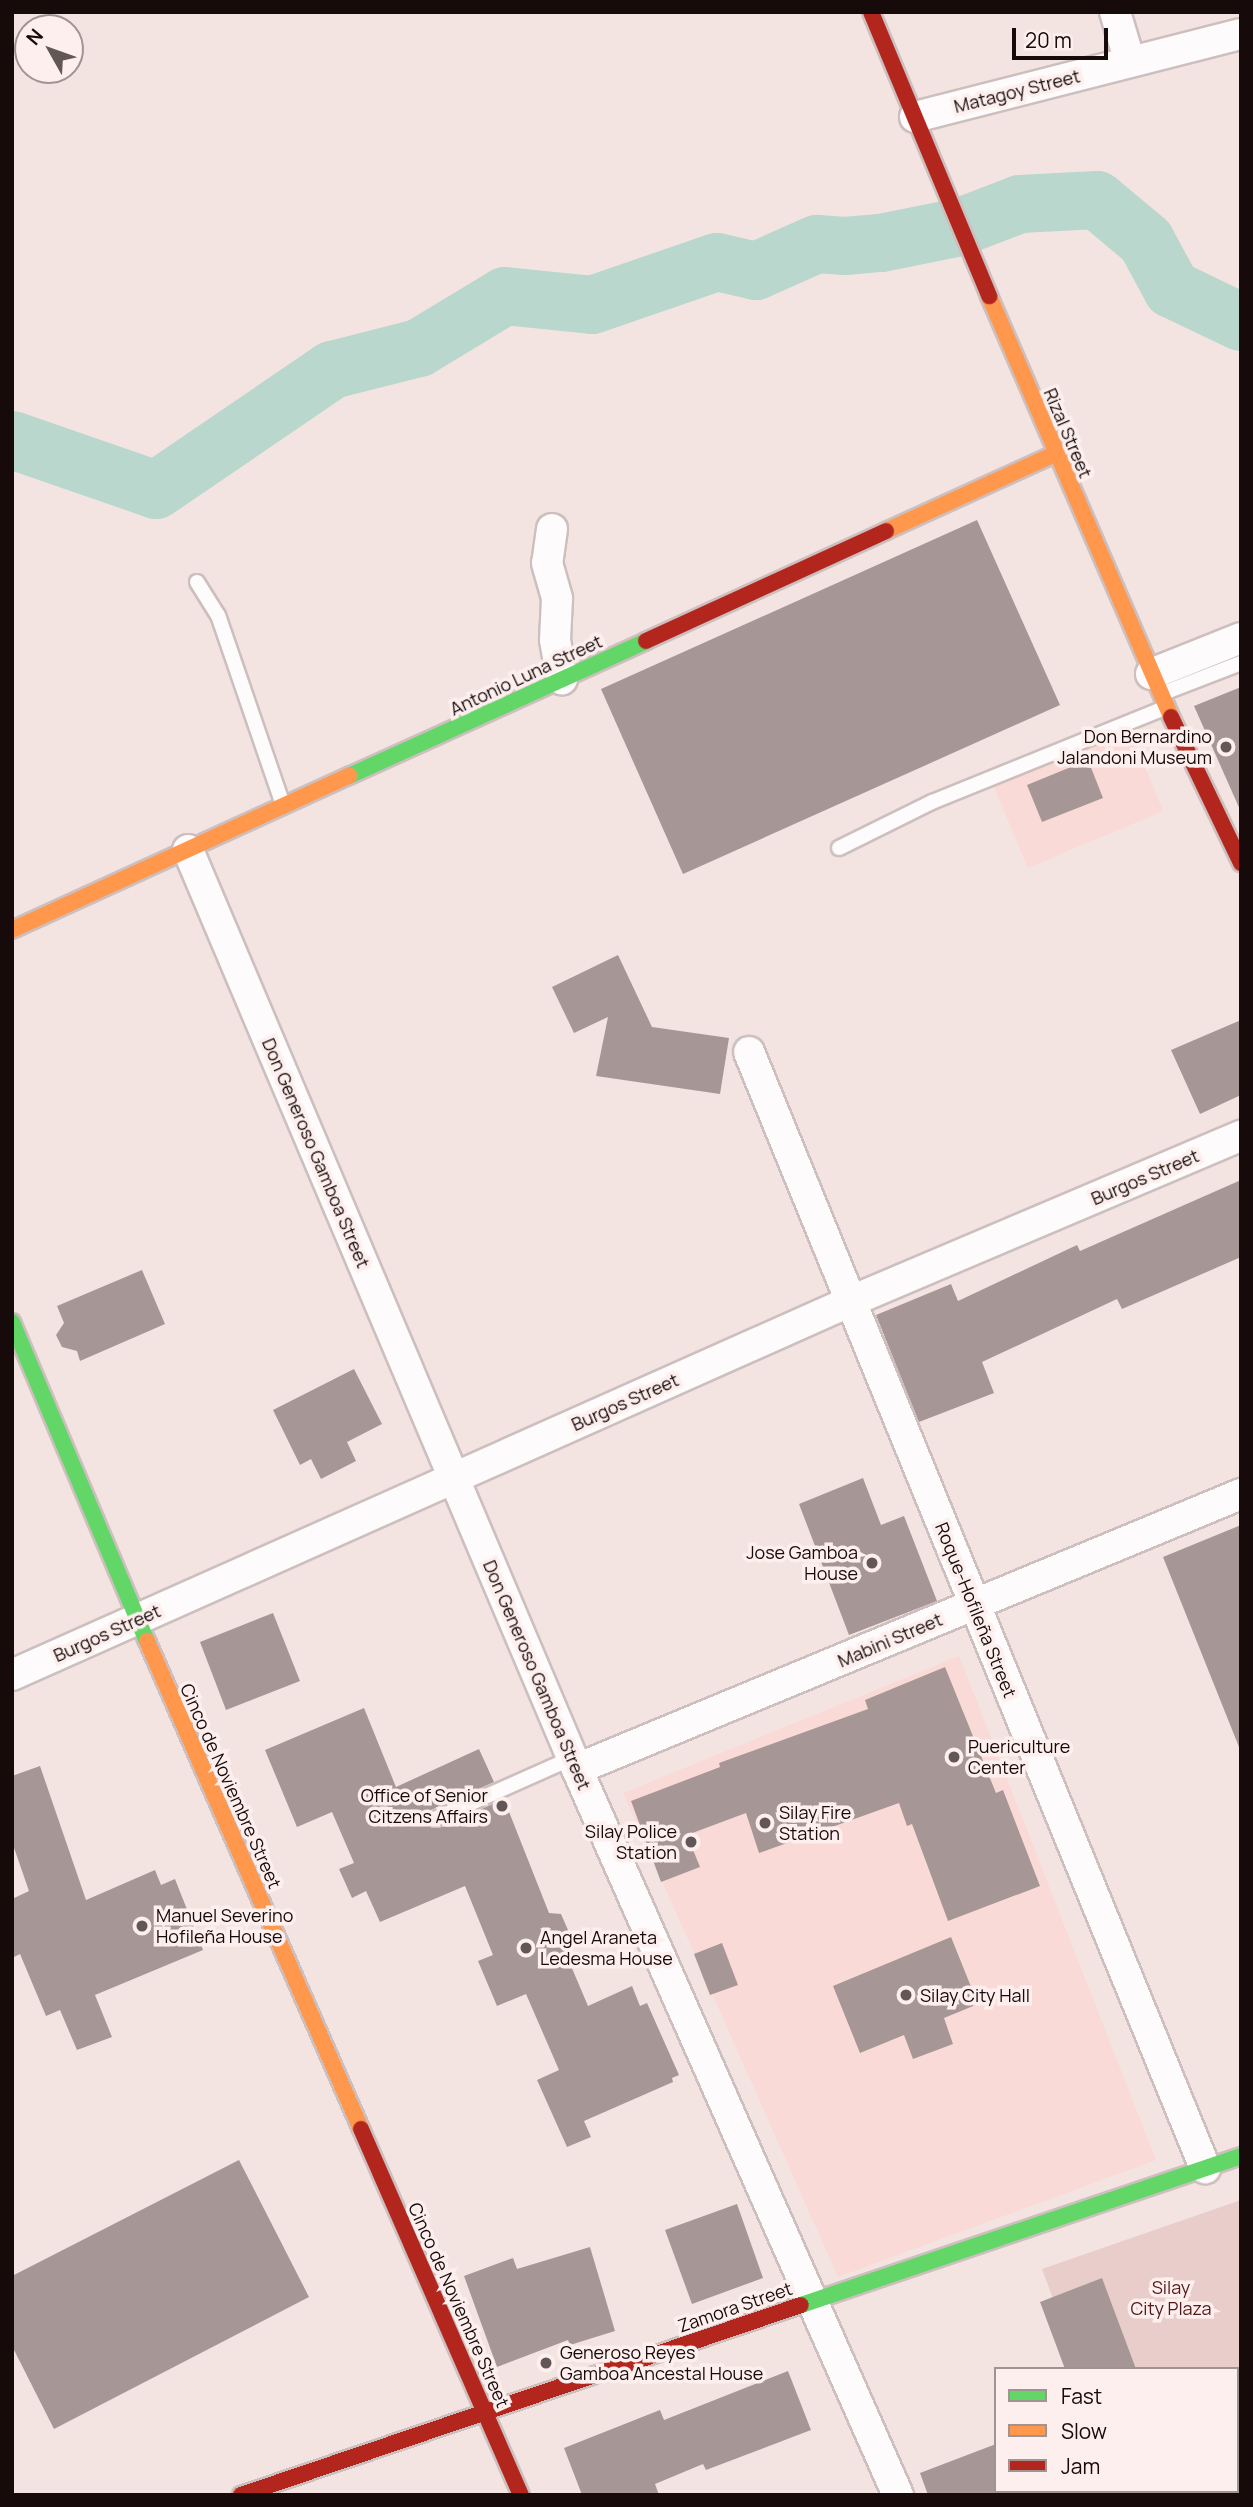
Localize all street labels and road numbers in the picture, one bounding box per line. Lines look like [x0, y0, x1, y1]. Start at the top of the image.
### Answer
street label: Matagoy Street [952, 65, 1082, 117]
street label: Rizal Street [1039, 385, 1097, 481]
street label: Antonio Luna Street [446, 630, 606, 720]
street label: Don Generoso Gamboa Street [258, 1035, 374, 1271]
street label: Burgos Street [1088, 1145, 1202, 1209]
street label: Burgos Street [568, 1369, 682, 1435]
street label: Roque-Hofileña Street [931, 1519, 1021, 1701]
street label: Don Generoso Gamboa Street [479, 1557, 595, 1793]
street label: Burgos Street [50, 1600, 164, 1666]
street label: Mabini Street [835, 1608, 945, 1672]
street label: Cinco de Noviembre Street [176, 1680, 286, 1892]
street label: Cinco de Noviembre Street [404, 2199, 514, 2411]
street label: Zamora Street [675, 2277, 795, 2337]

